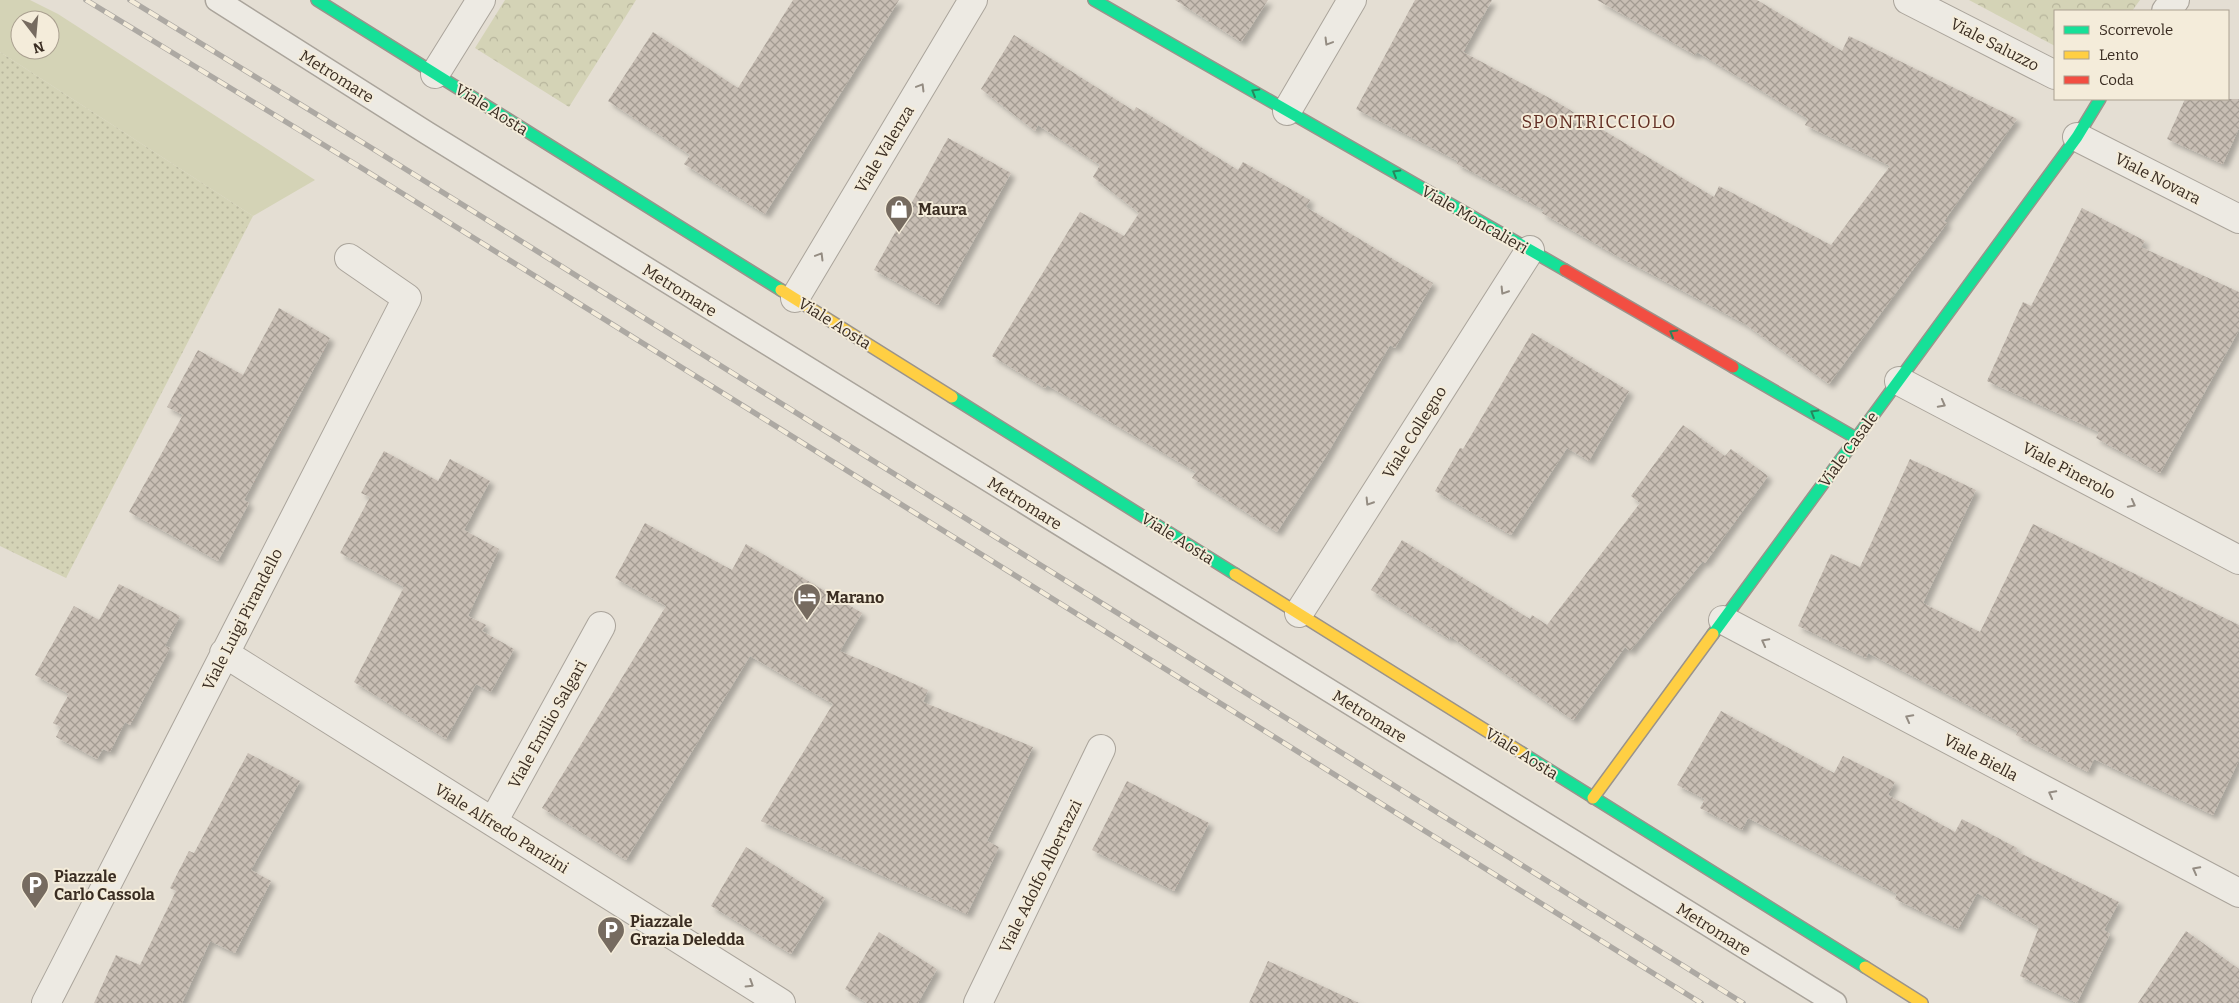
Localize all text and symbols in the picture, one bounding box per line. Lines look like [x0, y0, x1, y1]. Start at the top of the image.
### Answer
north arrow [10, 10, 60, 60]
legend [2054, 10, 2229, 100]
street label: Viale Saluzzo [1947, 14, 2042, 75]
text: Scorrevole [2099, 21, 2173, 39]
one-way arrow [1324, 36, 1334, 45]
text: N [31, 37, 46, 57]
street label: Metromare [296, 46, 377, 107]
text: Lento [2099, 46, 2139, 64]
text: Coda [2099, 71, 2134, 89]
street label: Viale Aosta [452, 80, 532, 139]
one-way arrow [914, 83, 924, 92]
one-way arrow [1251, 89, 1260, 99]
street label: Viale Valenza [851, 102, 918, 196]
district label: SPONTRICCIOLO [1522, 111, 1676, 133]
street label: Viale Novara [2112, 149, 2204, 208]
one-way arrow [1392, 170, 1401, 180]
street label: Viale Moncalieri [1418, 181, 1532, 258]
shop icon: Maura [884, 194, 914, 233]
place label: Maura [918, 200, 967, 219]
one-way arrow [813, 253, 823, 262]
street label: Metromare [639, 260, 720, 321]
one-way arrow [1500, 286, 1510, 295]
street label: Viale Aosta [795, 294, 875, 353]
one-way arrow [1670, 329, 1679, 339]
street label: Viale Collegno [1378, 383, 1450, 482]
one-way arrow [1937, 398, 1946, 408]
street label: Viale Casale [1815, 408, 1882, 491]
one-way arrow [1811, 410, 1820, 420]
street label: Viale Pinerolo [2019, 438, 2119, 503]
street label: Metromare [984, 473, 1065, 534]
one-way arrow [1366, 497, 1376, 506]
one-way arrow [2127, 498, 2136, 508]
street label: Viale Aosta [1138, 509, 1218, 568]
street label: Viale Luigi Pirandello [198, 545, 286, 693]
hotel icon: Marano [792, 582, 822, 621]
place label: Marano [826, 588, 884, 607]
one-way arrow [1761, 639, 1770, 649]
street label: Viale Emilio Salgari [504, 657, 591, 792]
street label: Metromare [1329, 686, 1410, 747]
one-way arrow [1905, 714, 1914, 724]
street label: Viale Aosta [1482, 724, 1562, 783]
street label: Viale Biella [1940, 730, 2021, 785]
street label: Viale Alfredo Panzini [431, 779, 572, 878]
one-way arrow [2049, 790, 2058, 800]
street label: Viale Adolfo Albertazzi [995, 796, 1086, 956]
one-way arrow [2192, 866, 2201, 876]
place label: Piazzale Carlo Cassola [54, 867, 155, 904]
parking icon: Piazzale Carlo Cassola [20, 870, 50, 909]
street label: Metromare [1673, 899, 1754, 960]
place label: Piazzale Grazia Deledda [630, 912, 744, 949]
parking icon: Piazzale Grazia Deledda [596, 915, 626, 954]
one-way arrow [745, 978, 754, 987]

